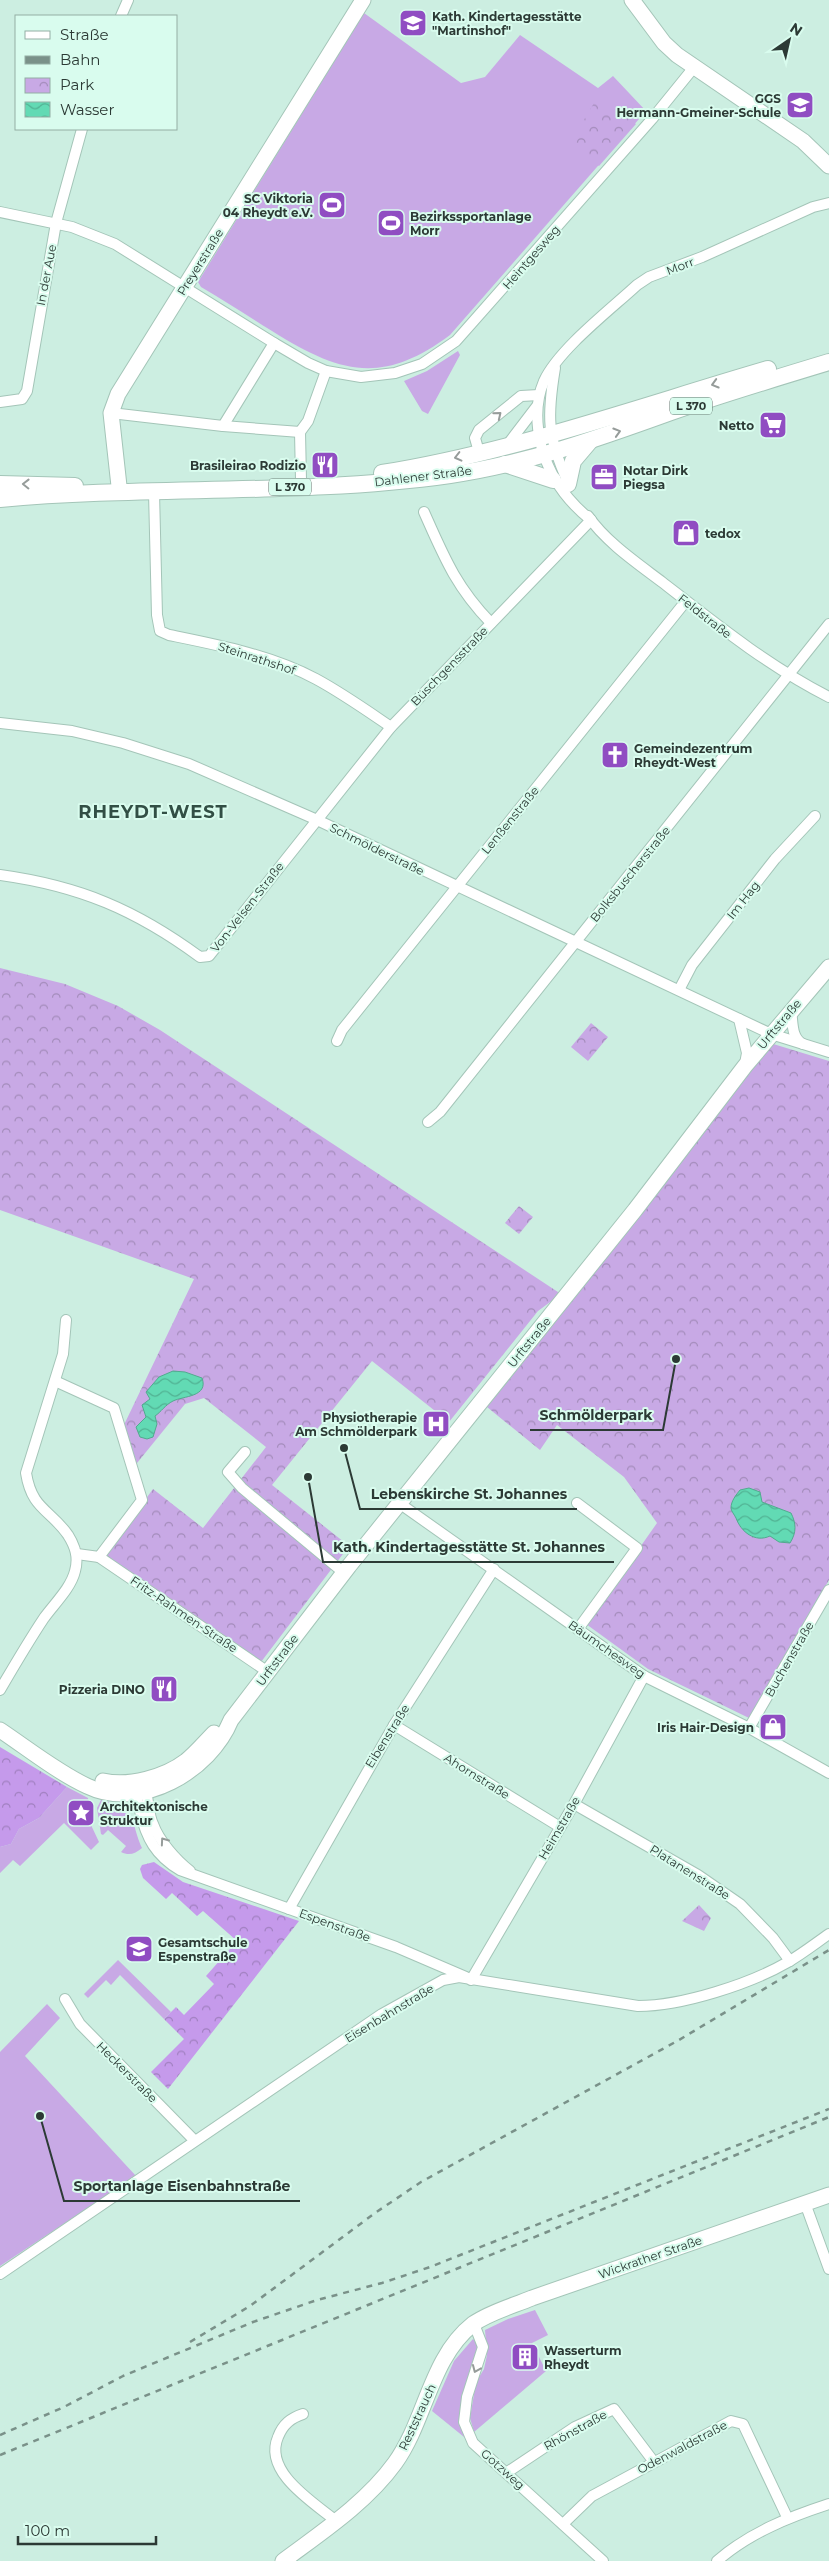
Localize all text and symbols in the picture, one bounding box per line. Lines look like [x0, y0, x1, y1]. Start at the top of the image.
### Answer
school or university icon: Kath. Kindertagesstätte "Martinshof" [398, 8, 428, 38]
place label: Kath. Kindertagesstätte "Martinshof" [432, 9, 582, 38]
legend [15, 15, 178, 130]
north arrow [764, 15, 814, 65]
text: N [787, 19, 806, 40]
text: Straße [60, 25, 109, 44]
text: Bahn [60, 50, 100, 69]
text: Park [60, 75, 94, 94]
school or university icon: GGS Hermann-Gmeiner-Schule [785, 90, 815, 120]
place label: GGS Hermann-Gmeiner-Schule [616, 91, 781, 120]
text: Wasser [60, 100, 114, 119]
sports icon: SC Viktoria 04 Rheydt e.V. [317, 190, 347, 220]
place label: SC Viktoria 04 Rheydt e.V. [223, 191, 313, 220]
sports icon: Bezirkssportanlage Morr [376, 208, 406, 238]
place label: Bezirkssportanlage Morr [410, 209, 532, 238]
street label: Heintgesweg [499, 222, 563, 292]
street label: Preyerstraße [174, 226, 226, 298]
street label: In der Aue [33, 243, 59, 307]
street label: Morr [664, 254, 696, 278]
one-way arrow [711, 379, 720, 389]
road number: L 370 [670, 398, 712, 414]
supermarket icon: Netto [758, 410, 788, 440]
one-way arrow [493, 411, 502, 420]
place label: Netto [719, 418, 754, 433]
one-way arrow [613, 428, 621, 438]
restaurant icon: Brasileirao Rodizio [310, 450, 340, 480]
one-way arrow [454, 451, 463, 462]
place label: Brasileirao Rodizio [190, 458, 306, 473]
office icon: Notar Dirk Piegsa [589, 462, 619, 492]
street label: Dahlener Straße [374, 463, 472, 489]
place label: Notar Dirk Piegsa [623, 463, 688, 492]
road number: L 370 [269, 478, 311, 496]
one-way arrow [22, 479, 30, 489]
shop icon: tedox [671, 518, 701, 548]
place label: tedox [705, 526, 742, 541]
street label: Feldstraße [675, 591, 735, 641]
street label: Büschgensstraße [407, 623, 491, 709]
street label: Steinrathshof [216, 638, 299, 678]
church icon: Gemeindezentrum Rheydt-West [600, 740, 630, 770]
place label: Gemeindezentrum Rheydt-West [634, 741, 752, 770]
street label: Lenßenstraße [478, 783, 542, 857]
district label: RHEYDT-WEST [78, 801, 228, 823]
street label: Schmölderstraße [327, 820, 427, 878]
street label: Bolksbuscherstraße [587, 823, 673, 925]
street label: Von-Velsen-Straße [207, 859, 287, 955]
street label: Im Hag [723, 878, 763, 922]
street label: Urftstraße [754, 996, 804, 1052]
street label: Urftstraße [504, 1314, 554, 1370]
callout: Schmölderpark [530, 1401, 663, 1430]
text: Schmölderpark [540, 1406, 653, 1424]
hospital icon: Physiotherapie Am Schmölderpark [421, 1409, 451, 1439]
place label: Physiotherapie Am Schmölderpark [294, 1410, 417, 1439]
callout: Lebenskirche St. Johannes [360, 1480, 577, 1509]
text: Lebenskirche St. Johannes [371, 1485, 568, 1503]
callout: Kath. Kindertagesstätte St. Johannes [323, 1533, 614, 1562]
text: Kath. Kindertagesstätte St. Johannes [333, 1538, 606, 1556]
street label: Fritz-Rahmen-Straße [128, 1573, 240, 1655]
street label: Bäumchesweg [566, 1617, 648, 1681]
street label: Buchenstraße [761, 1619, 817, 1699]
street label: Urftstraße [253, 1631, 301, 1689]
restaurant icon: Pizzeria DINO [149, 1674, 179, 1704]
place label: Pizzeria DINO [59, 1682, 145, 1697]
street label: Eibenstraße [362, 1701, 412, 1771]
shop icon: Iris Hair-Design [758, 1712, 788, 1742]
place label: Iris Hair-Design [657, 1720, 754, 1735]
street label: Ahornstraße [441, 1750, 513, 1802]
street label: Heimstraße [535, 1794, 583, 1862]
place icon: Architektonische Struktur [66, 1798, 96, 1828]
place label: Architektonische Struktur [99, 1799, 208, 1828]
one-way arrow [161, 1837, 170, 1847]
street label: Platanenstraße [647, 1841, 733, 1903]
street label: Espenstraße [297, 1905, 373, 1945]
school or university icon: Gesamtschule Espenstraße [124, 1934, 154, 1964]
place label: Gesamtschule Espenstraße [158, 1935, 248, 1964]
street label: Eisenbahnstraße [342, 1980, 436, 2046]
street label: Heckerstraße [93, 2038, 161, 2106]
callout: Sportanlage Eisenbahnstraße [64, 2172, 300, 2201]
text: Sportanlage Eisenbahnstraße [74, 2177, 291, 2195]
street label: Wickrather Straße [596, 2232, 704, 2282]
building icon: Wasserturm Rheydt [510, 2342, 540, 2372]
place label: Wasserturm Rheydt [544, 2343, 622, 2372]
one-way arrow [472, 2364, 483, 2373]
street label: Reststrauch [395, 2381, 439, 2453]
street label: Rhönstraße [541, 2407, 609, 2453]
street label: Odenwaldstraße [635, 2417, 729, 2477]
street label: Gotzweg [478, 2446, 528, 2492]
scale bar [18, 2514, 155, 2546]
text: 100 m [25, 2521, 70, 2540]

